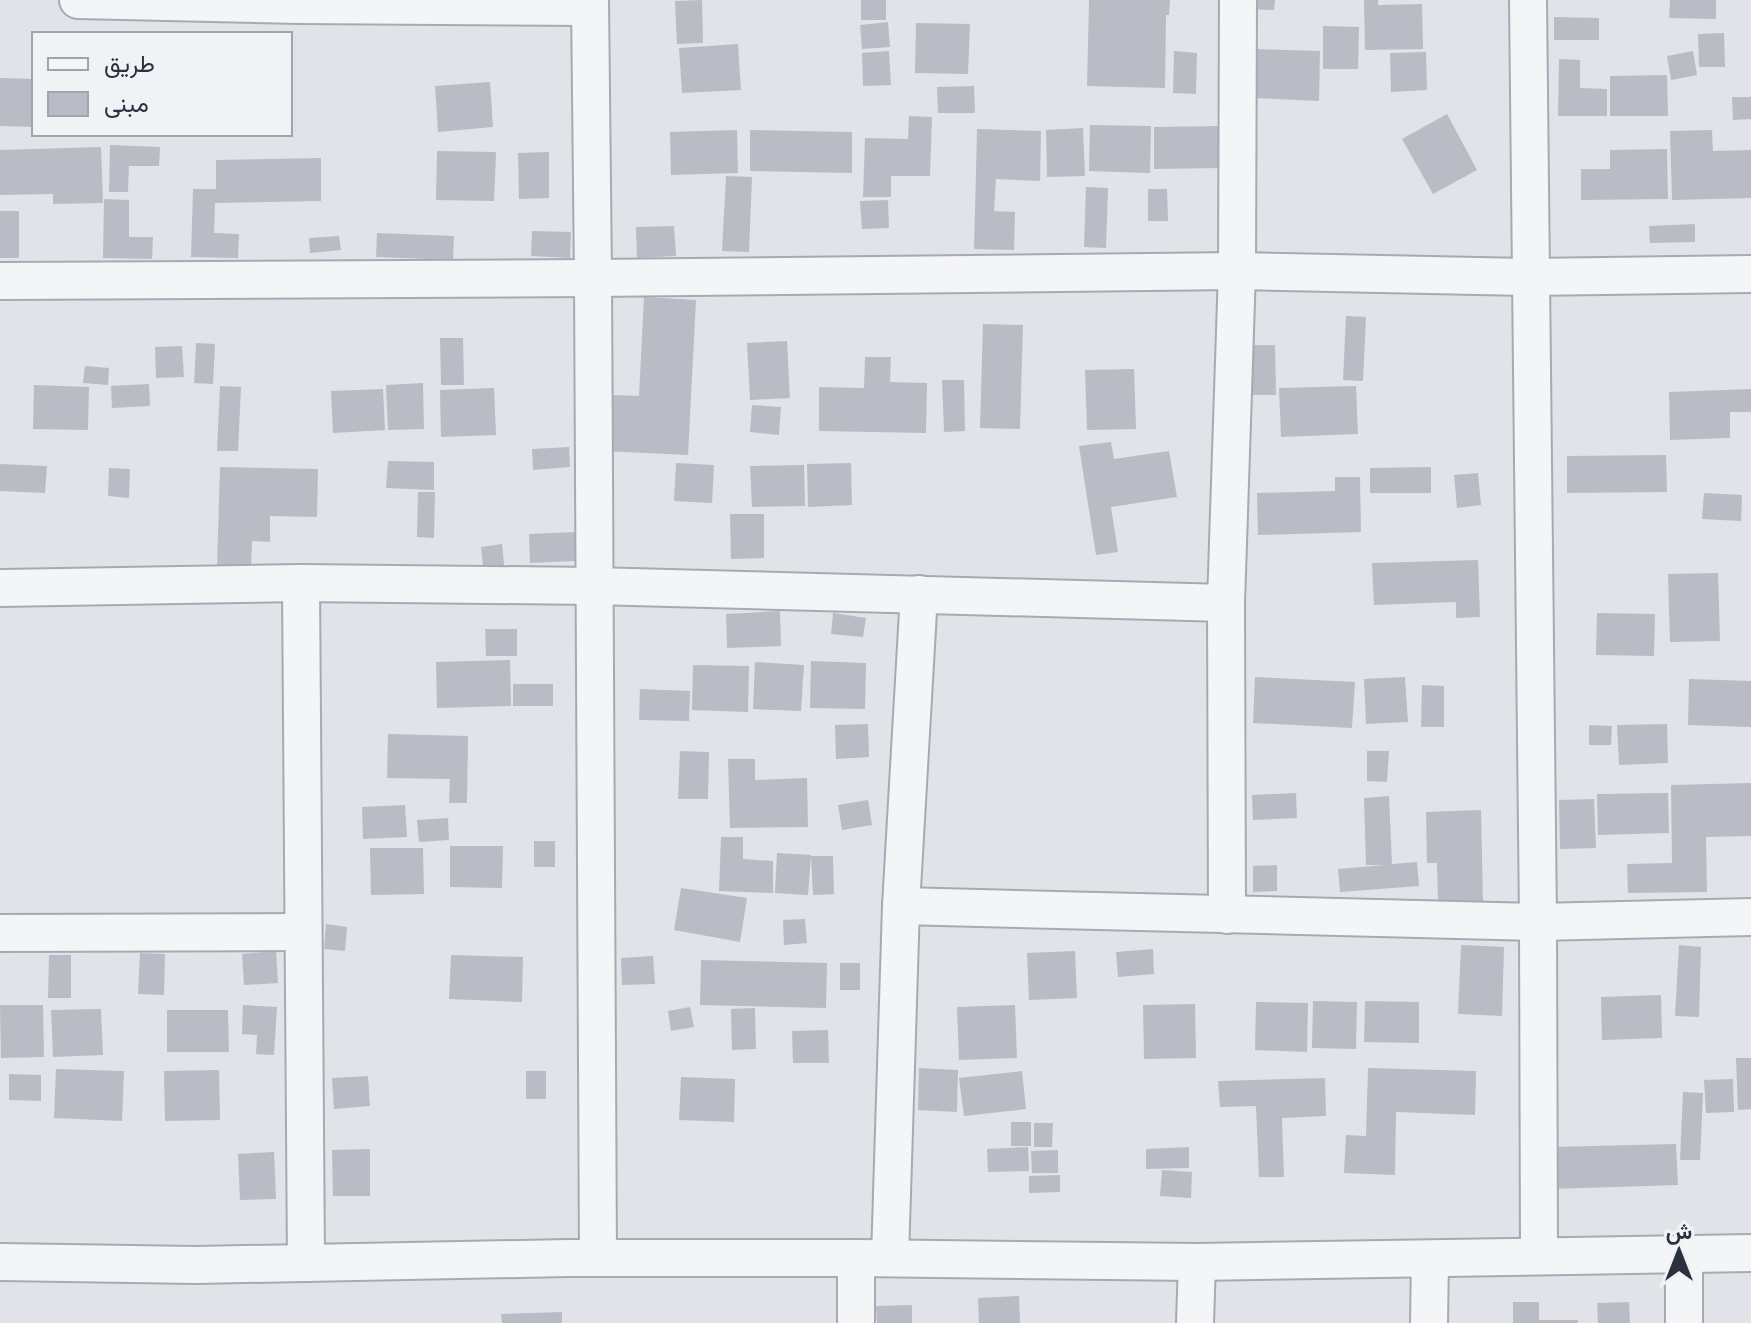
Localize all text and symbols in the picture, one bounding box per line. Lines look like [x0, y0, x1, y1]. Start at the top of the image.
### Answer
legend [32, 32, 292, 136]
text: طريق [104, 50, 155, 79]
text: مبنى [104, 90, 149, 118]
north arrow [1639, 1211, 1719, 1291]
text: ش [1666, 1219, 1692, 1245]

